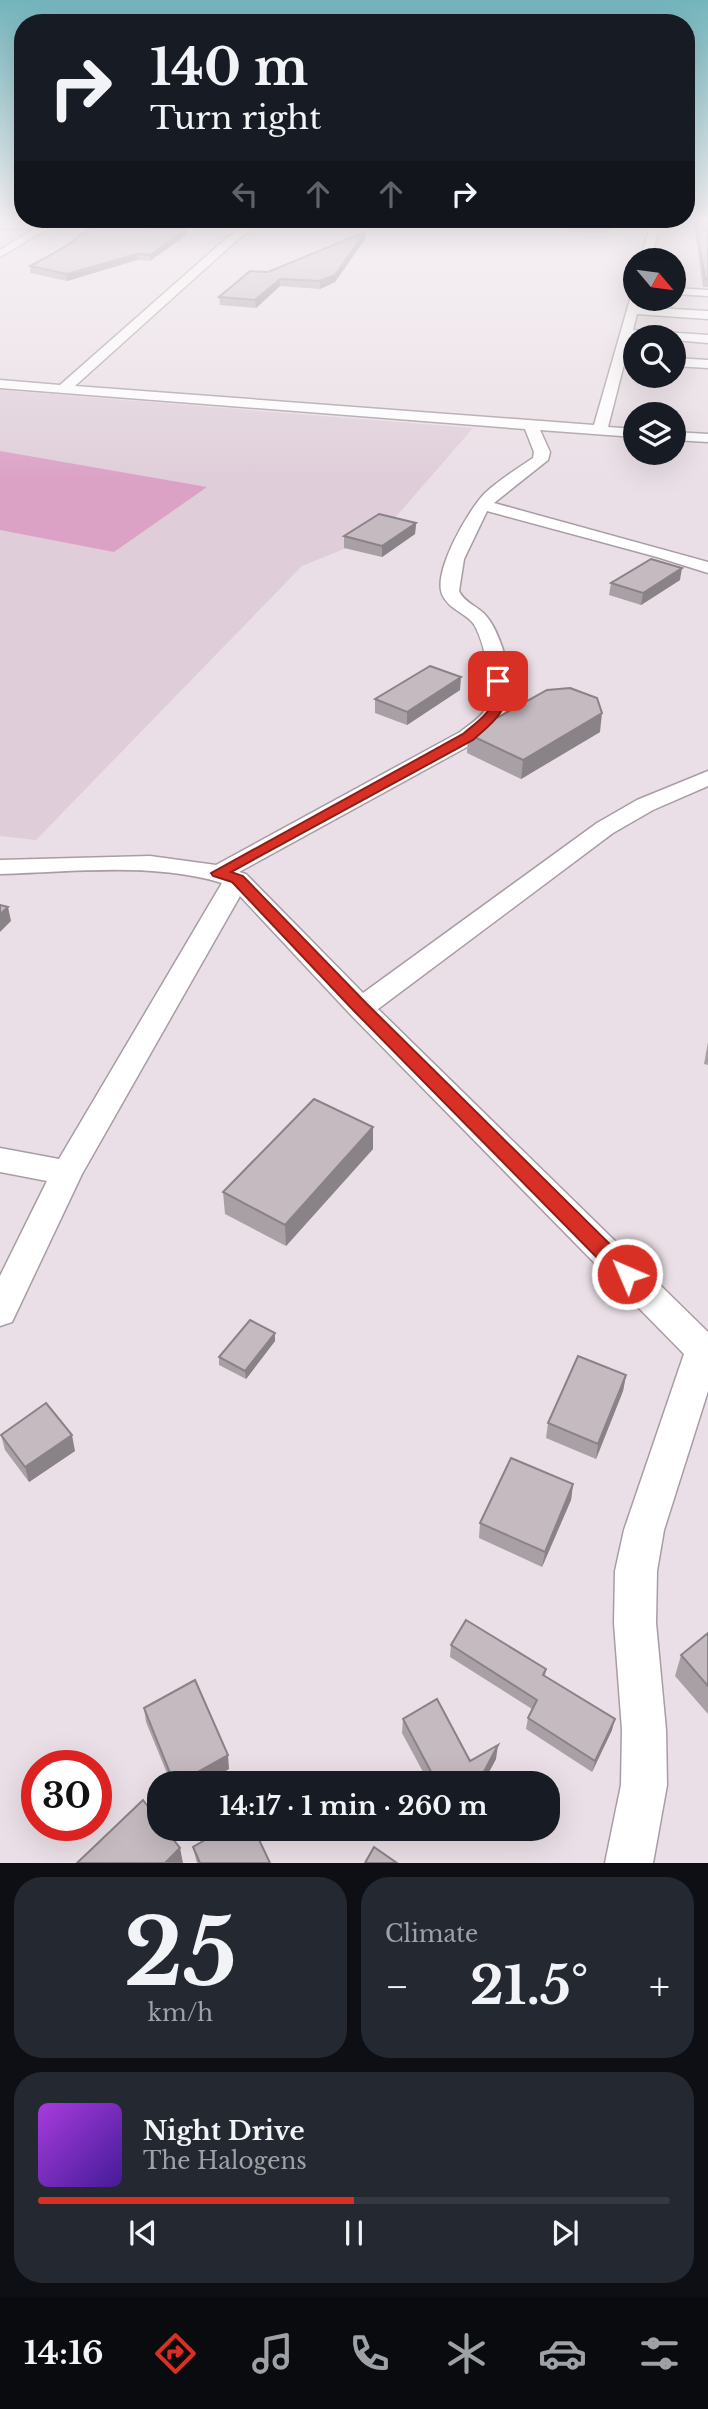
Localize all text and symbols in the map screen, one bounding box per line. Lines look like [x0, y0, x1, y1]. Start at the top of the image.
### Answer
text: 140 m [150, 37, 308, 98]
icon: right [35, 42, 126, 133]
text: Turn right [150, 98, 321, 138]
icon: left [226, 175, 264, 213]
icon: ahead [299, 175, 337, 213]
icon: ahead [372, 175, 410, 213]
icon: right [445, 175, 483, 213]
north arrow [623, 248, 686, 312]
map controls [623, 248, 686, 465]
button: search [623, 325, 686, 388]
button: layers [623, 402, 686, 465]
pin [468, 651, 528, 711]
icon: arrive [479, 662, 517, 700]
position arrow [590, 1237, 664, 1311]
speed limit sign: 30 [21, 1750, 112, 1841]
text: 14:17 · 1 min · 260 m [219, 1790, 488, 1822]
text: 25 [124, 1897, 237, 2010]
text: Climate [385, 1920, 478, 1948]
text: 21.5° [470, 1954, 588, 2018]
text: − [385, 1963, 409, 2010]
text: + [649, 1963, 670, 2010]
text: km/h [148, 1999, 213, 2027]
text: Night Drive [143, 2115, 305, 2147]
text: The Halogens [143, 2147, 307, 2175]
icon: previous [124, 2214, 162, 2252]
icon: pause [335, 2214, 373, 2252]
icon: next [546, 2214, 584, 2252]
icon: directions [151, 2329, 200, 2378]
icon: music [248, 2329, 297, 2378]
icon: phone [345, 2329, 394, 2378]
icon: climate [442, 2329, 491, 2378]
icon: car [538, 2329, 587, 2378]
icon: filters [635, 2329, 684, 2378]
text: 14:16 [24, 2333, 104, 2373]

